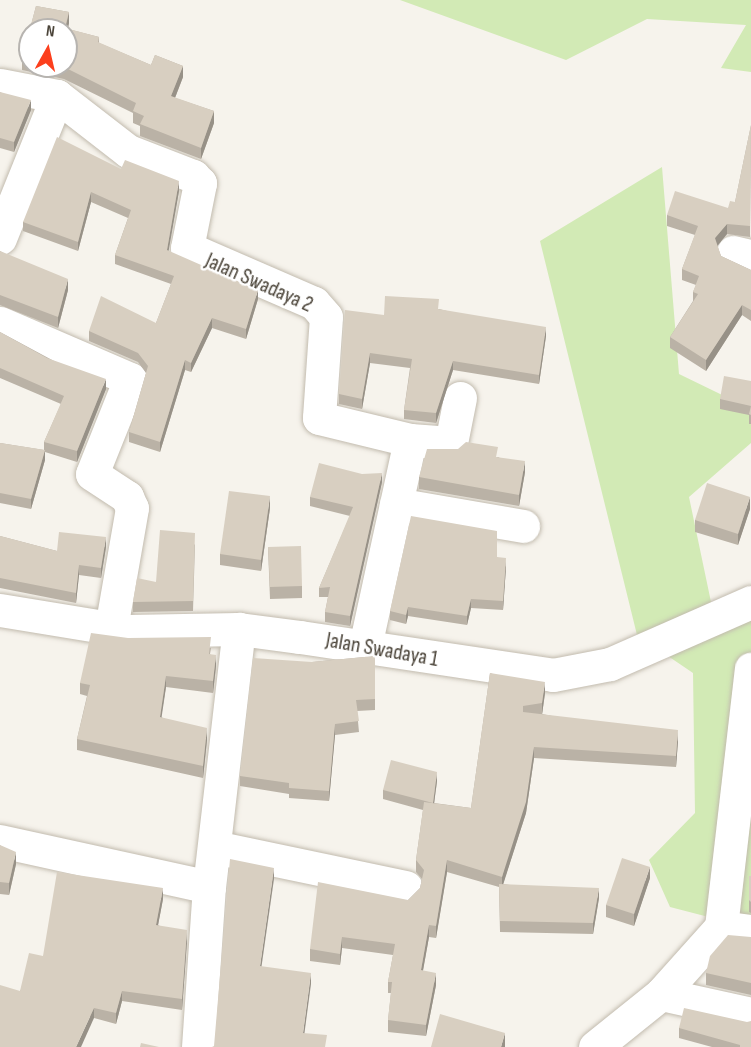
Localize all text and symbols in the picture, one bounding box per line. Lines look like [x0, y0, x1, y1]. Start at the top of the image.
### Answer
north arrow [18, 18, 78, 78]
text: N [45, 22, 56, 42]
street label: Jalan Swadaya 2 [201, 248, 317, 318]
street label: Jalan Swadaya 1 [324, 627, 440, 673]

